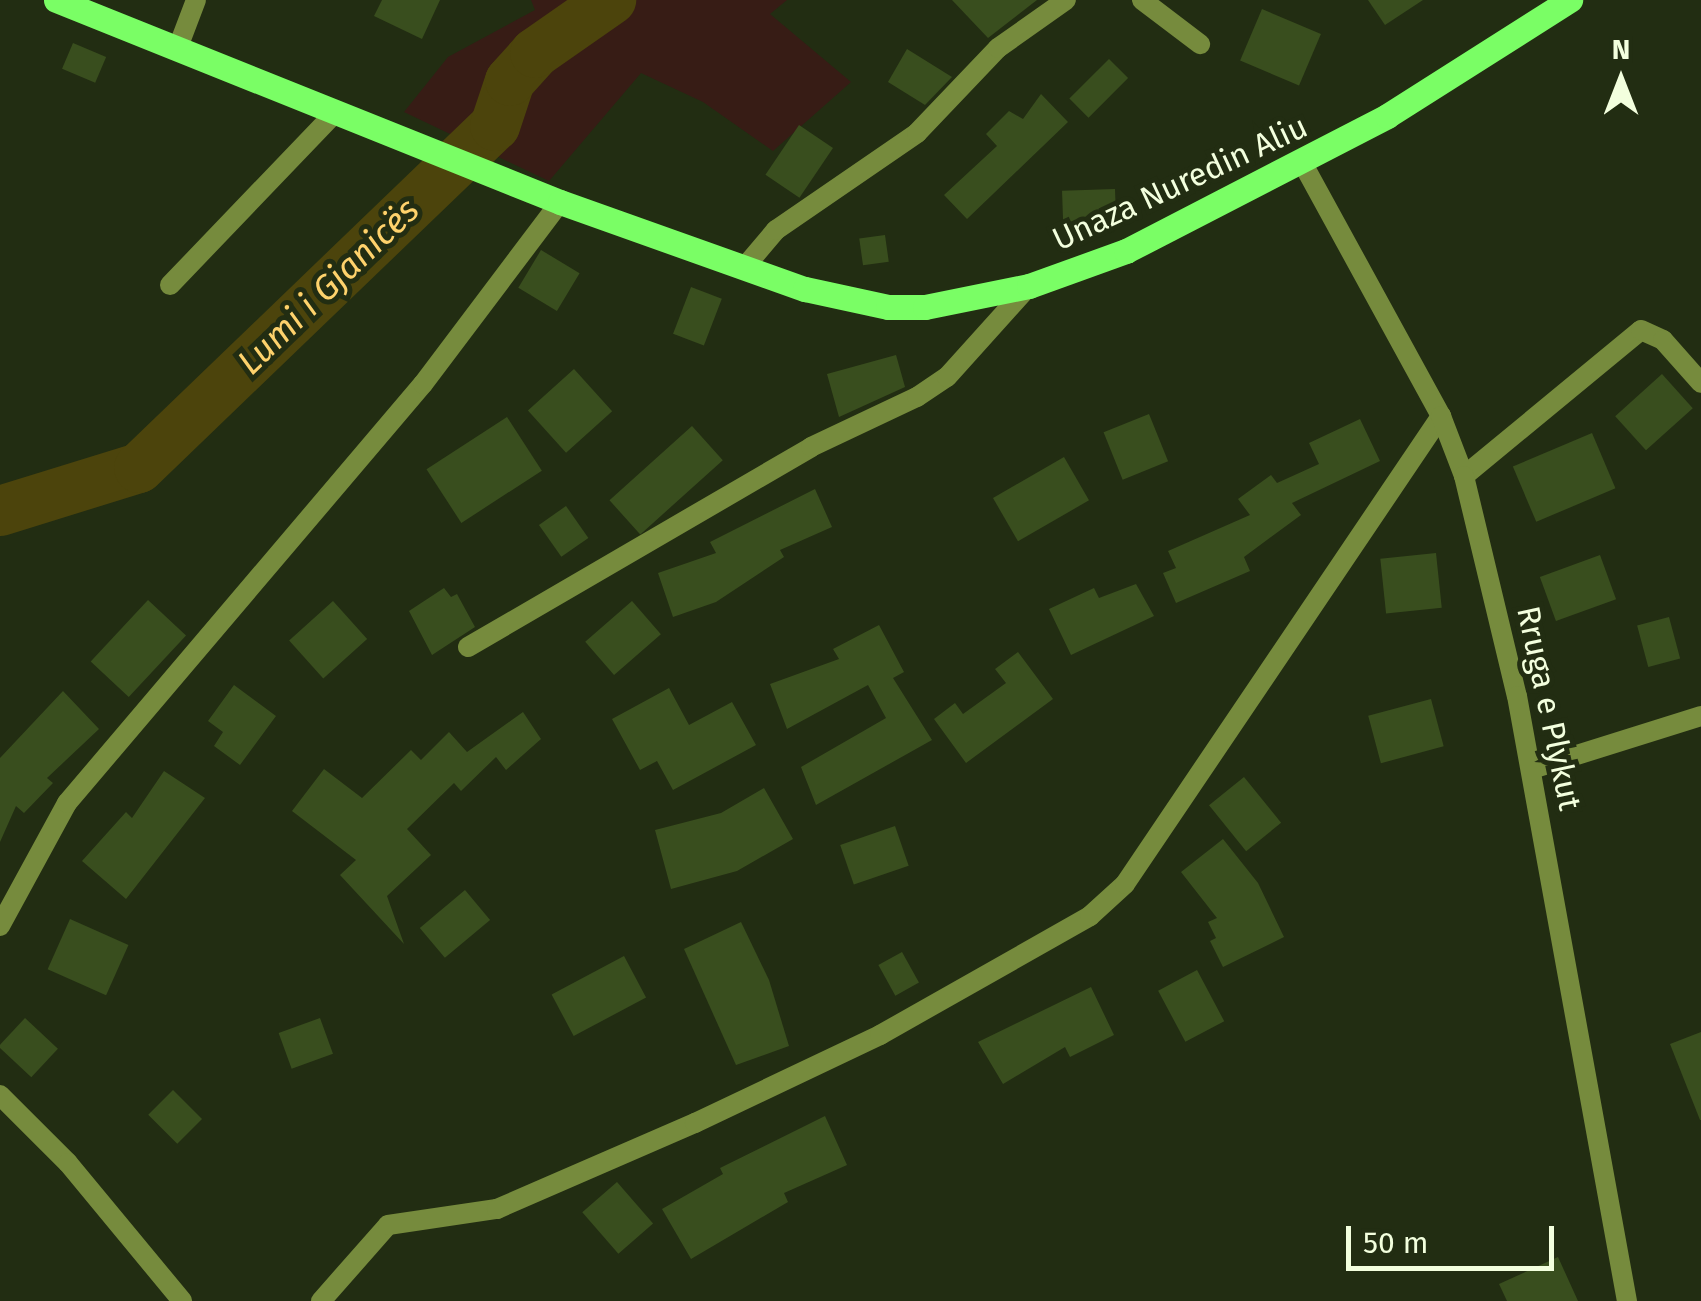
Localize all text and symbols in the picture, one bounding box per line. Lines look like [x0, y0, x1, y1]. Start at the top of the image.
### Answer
north arrow [1571, 30, 1671, 130]
text: N [1612, 33, 1630, 66]
street label: Unaza Nuredin Aliu [1046, 107, 1314, 259]
water label: Lumi i Gjanicës [229, 189, 427, 383]
street label: Rruga e Plykut [1509, 602, 1589, 814]
scale bar [1351, 1206, 1558, 1268]
text: 50 m [1363, 1225, 1428, 1261]

